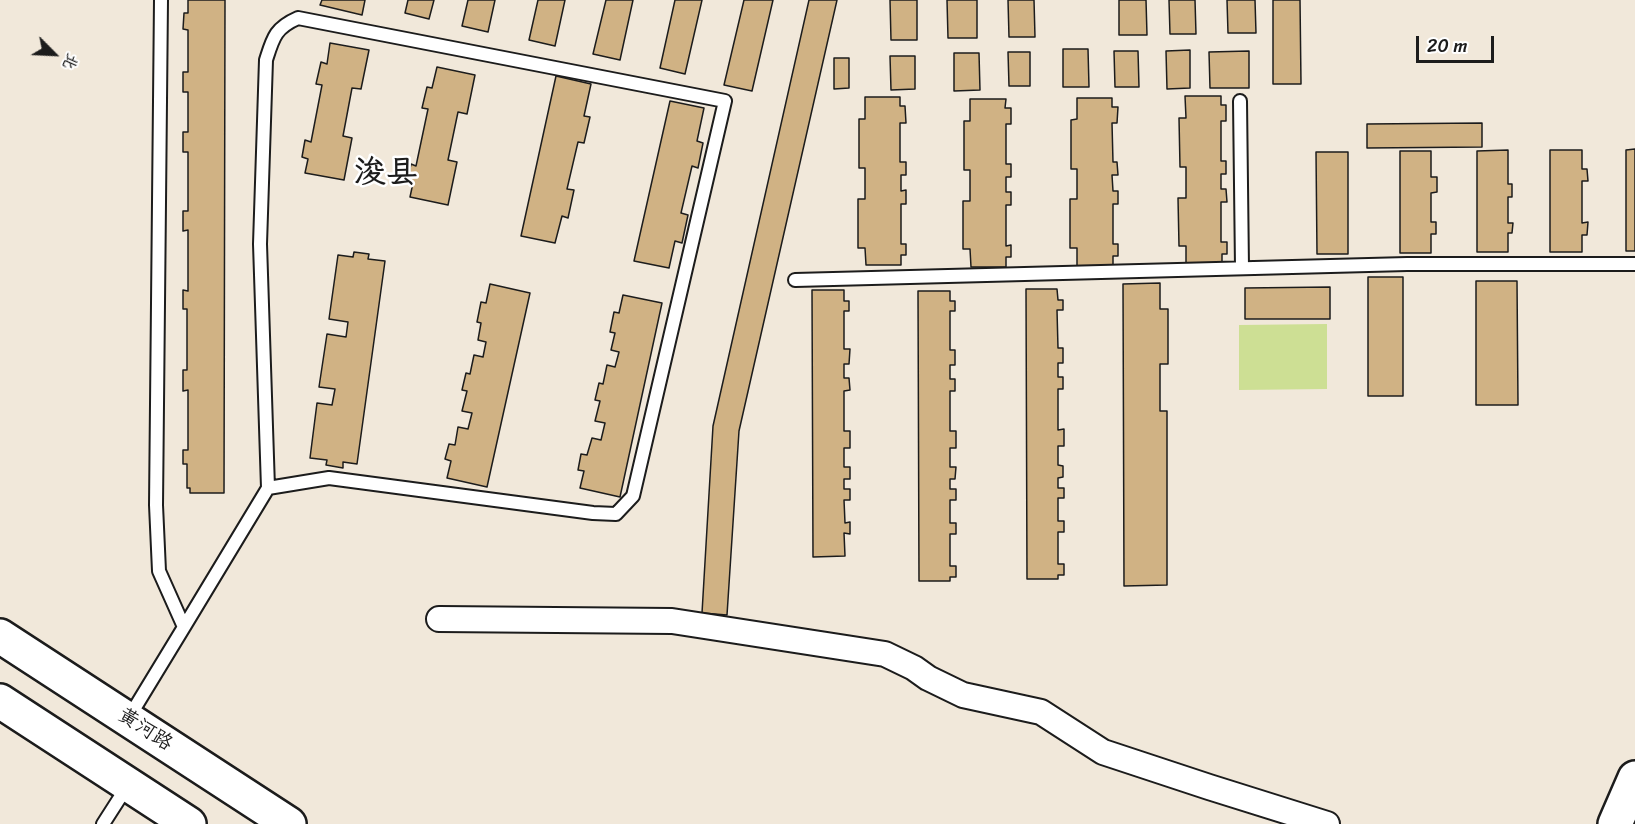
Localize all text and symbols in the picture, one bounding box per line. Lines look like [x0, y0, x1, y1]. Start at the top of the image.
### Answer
north arrow [24, 24, 84, 84]
scale bar [1419, 24, 1497, 62]
text: 20 m [1427, 30, 1467, 62]
text: 北 [54, 48, 87, 75]
district label: 浚县 [354, 155, 418, 193]
street label: 黄河路 [113, 704, 177, 756]

